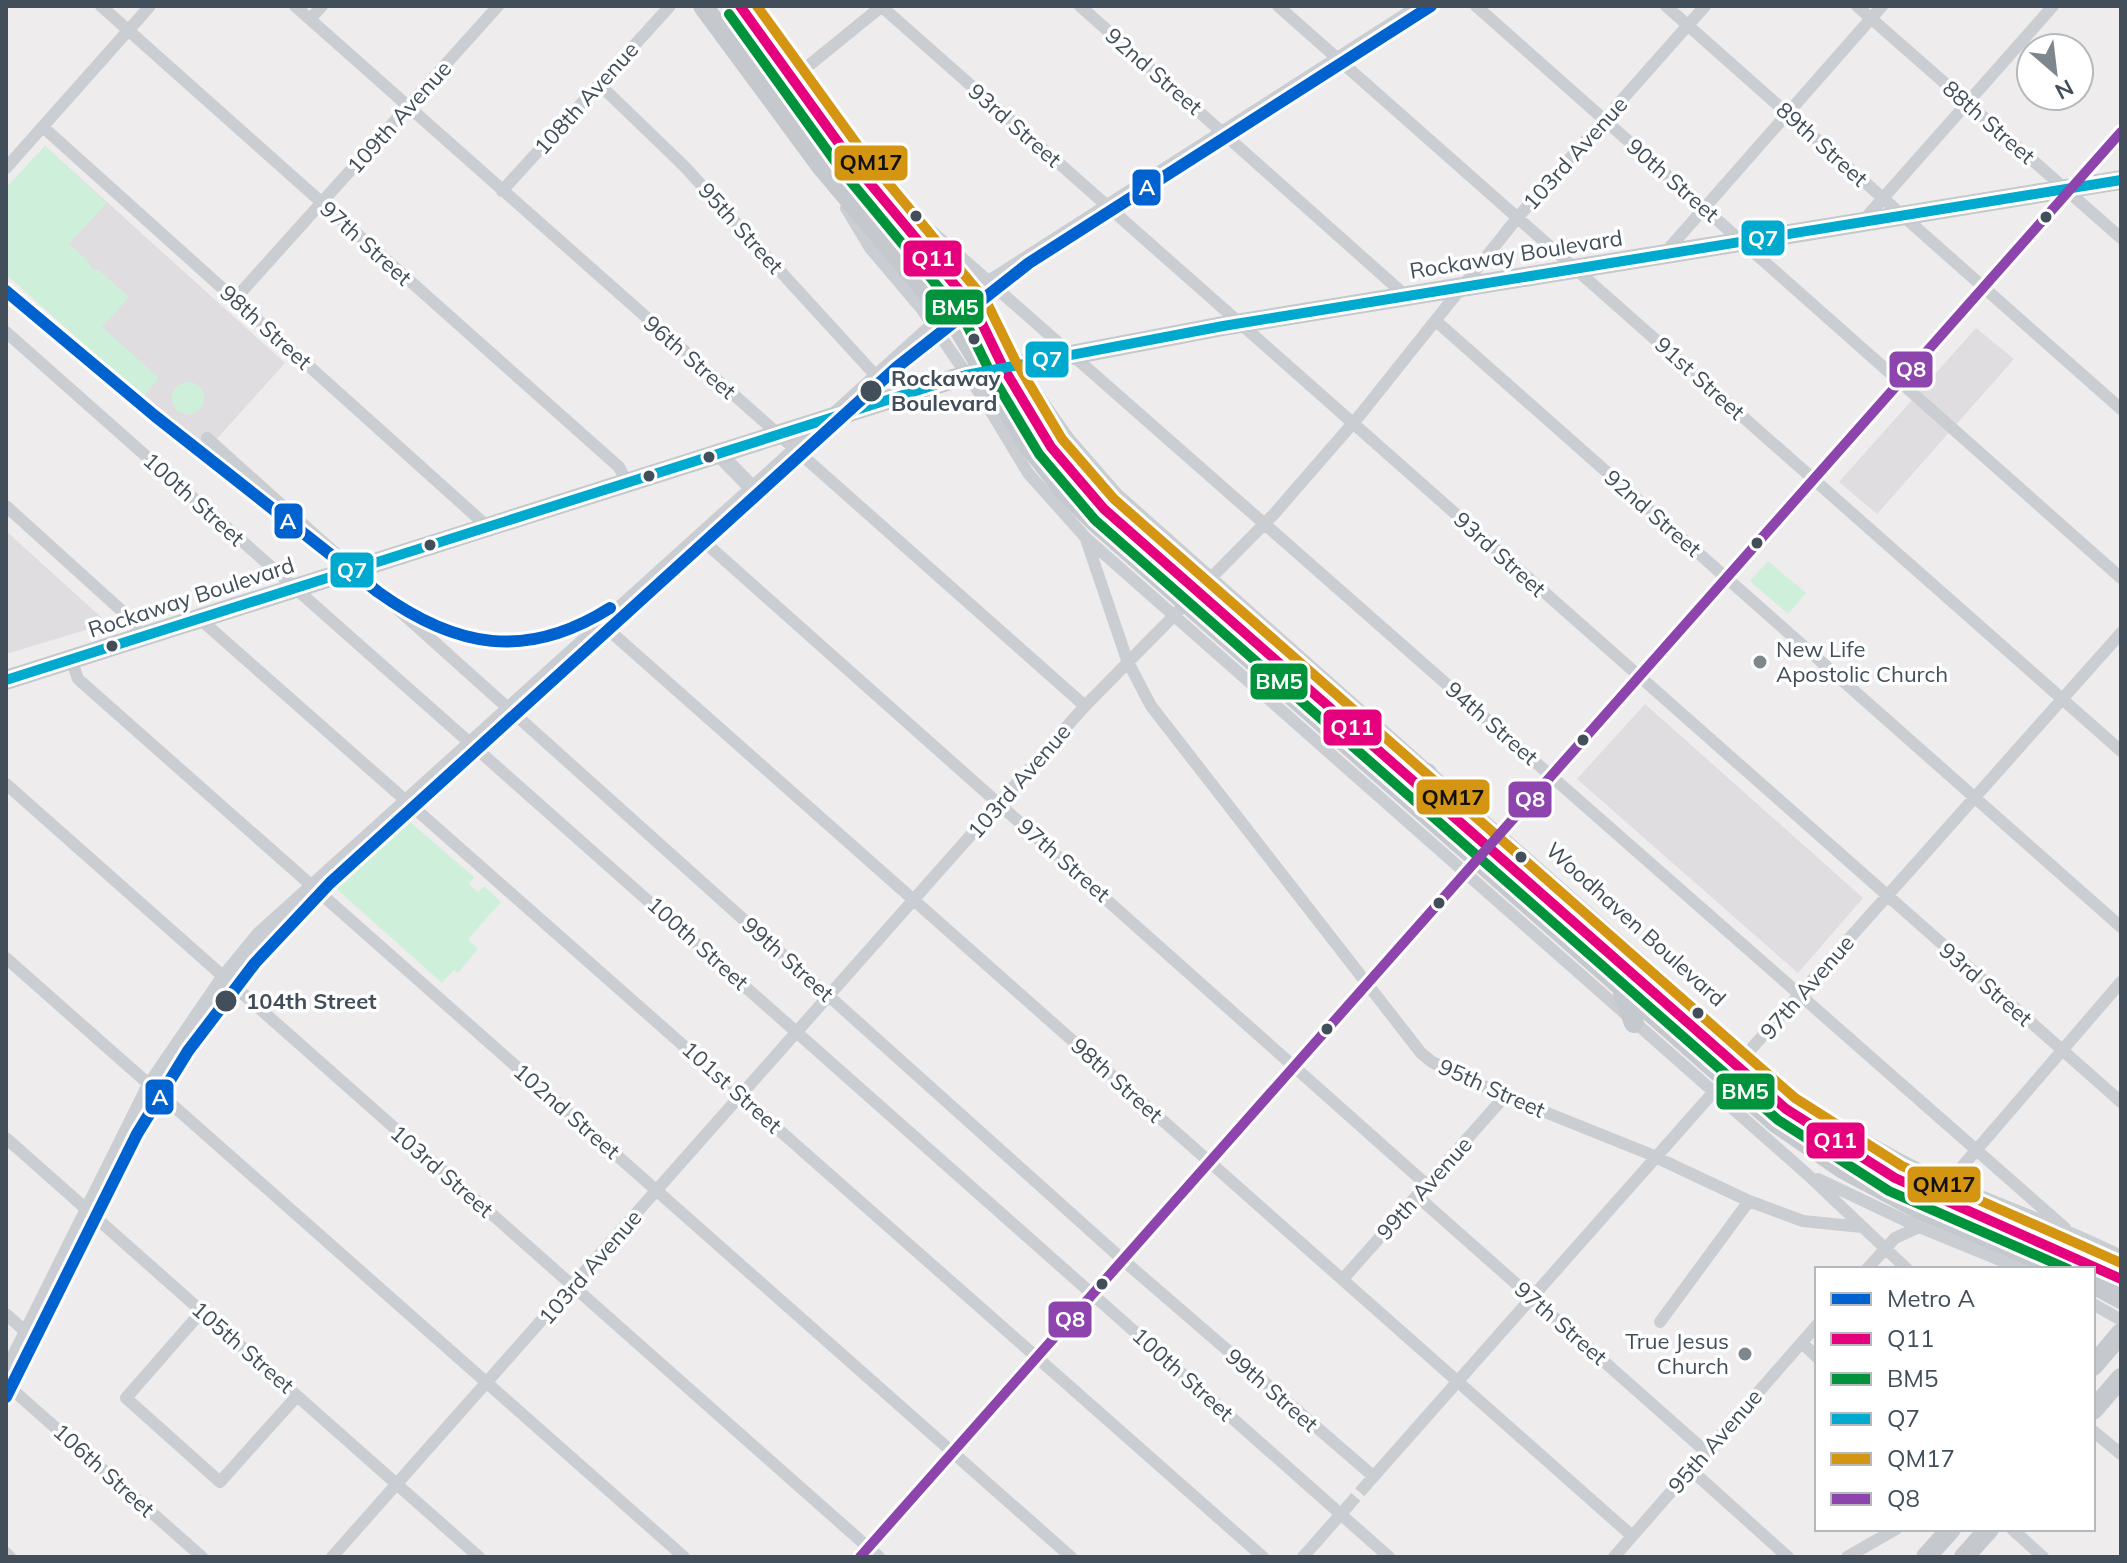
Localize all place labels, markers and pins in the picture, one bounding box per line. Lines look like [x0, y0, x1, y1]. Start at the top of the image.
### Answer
unlabelled marker [908, 208, 924, 224]
unlabelled marker [2038, 209, 2054, 225]
unlabelled marker [966, 331, 982, 347]
place label: Rockaway Boulevard [891, 364, 1001, 417]
marker: Rockaway Boulevard [858, 378, 884, 404]
unlabelled marker [701, 449, 717, 465]
unlabelled marker [641, 468, 657, 484]
unlabelled marker [1749, 535, 1765, 551]
unlabelled marker [422, 537, 438, 553]
place label: New Life Apostolic Church [1776, 635, 1948, 688]
unlabelled marker [104, 638, 120, 654]
marker: New Life Apostolic Church [1751, 653, 1769, 671]
unlabelled marker [1575, 732, 1591, 748]
unlabelled marker [1513, 849, 1529, 865]
unlabelled marker [1431, 895, 1447, 911]
place label: 104th Street [246, 987, 377, 1015]
marker: 104th Street [213, 988, 239, 1014]
unlabelled marker [1690, 1005, 1706, 1021]
unlabelled marker [1319, 1021, 1335, 1037]
unlabelled marker [1094, 1276, 1110, 1292]
place label: True Jesus Church [1625, 1327, 1729, 1380]
marker: True Jesus Church [1736, 1345, 1754, 1363]

